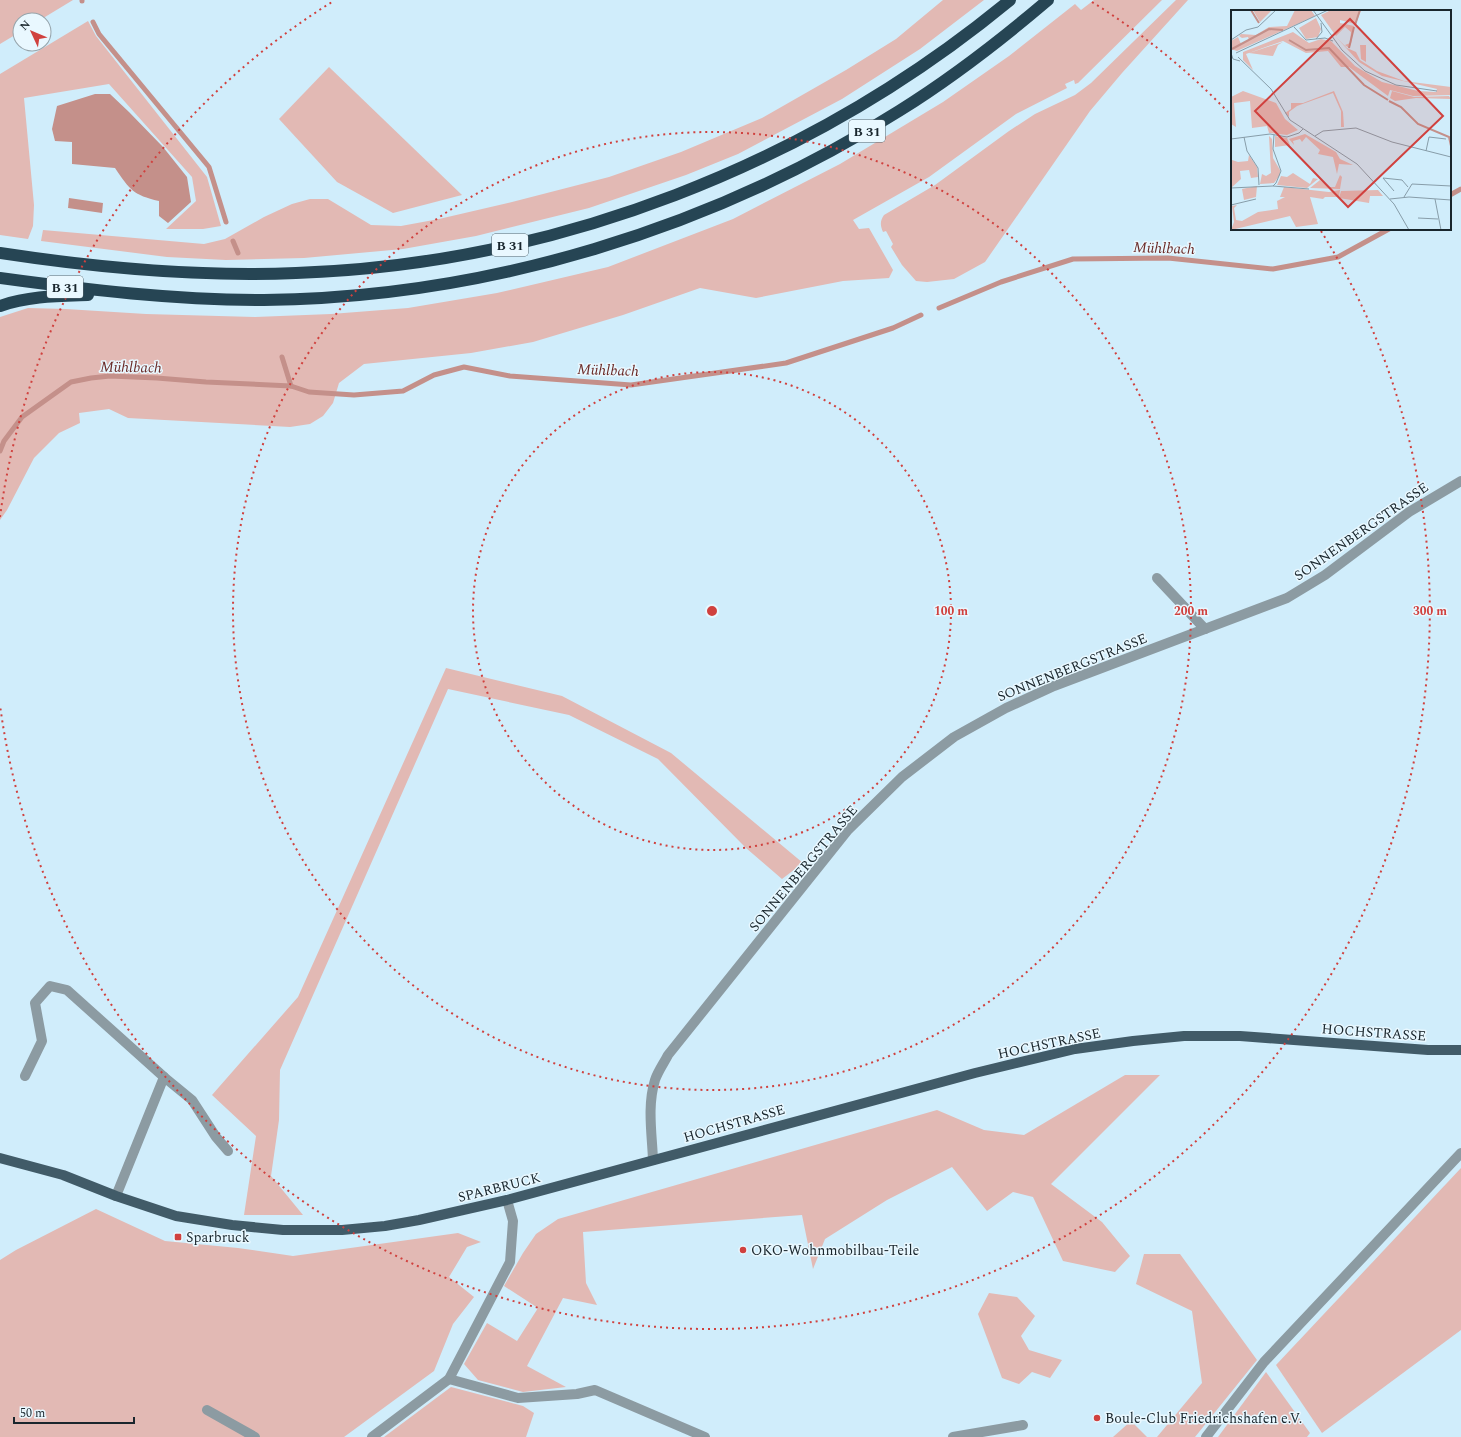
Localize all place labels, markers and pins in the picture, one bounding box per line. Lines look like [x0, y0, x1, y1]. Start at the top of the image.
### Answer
centre of rings [705, 604, 719, 618]
place label: Sparbruck [186, 1227, 250, 1248]
marker: Sparbruck [173, 1232, 183, 1242]
place label: OKO-Wohnmobilbau-Teile [751, 1240, 920, 1261]
marker: OKO-Wohnmobilbau-Teile [738, 1245, 748, 1255]
place label: Boule-Club Friedrichshafen e.V. [1105, 1408, 1302, 1429]
marker: Boule-Club Friedrichshafen e.V. [1092, 1413, 1102, 1423]

